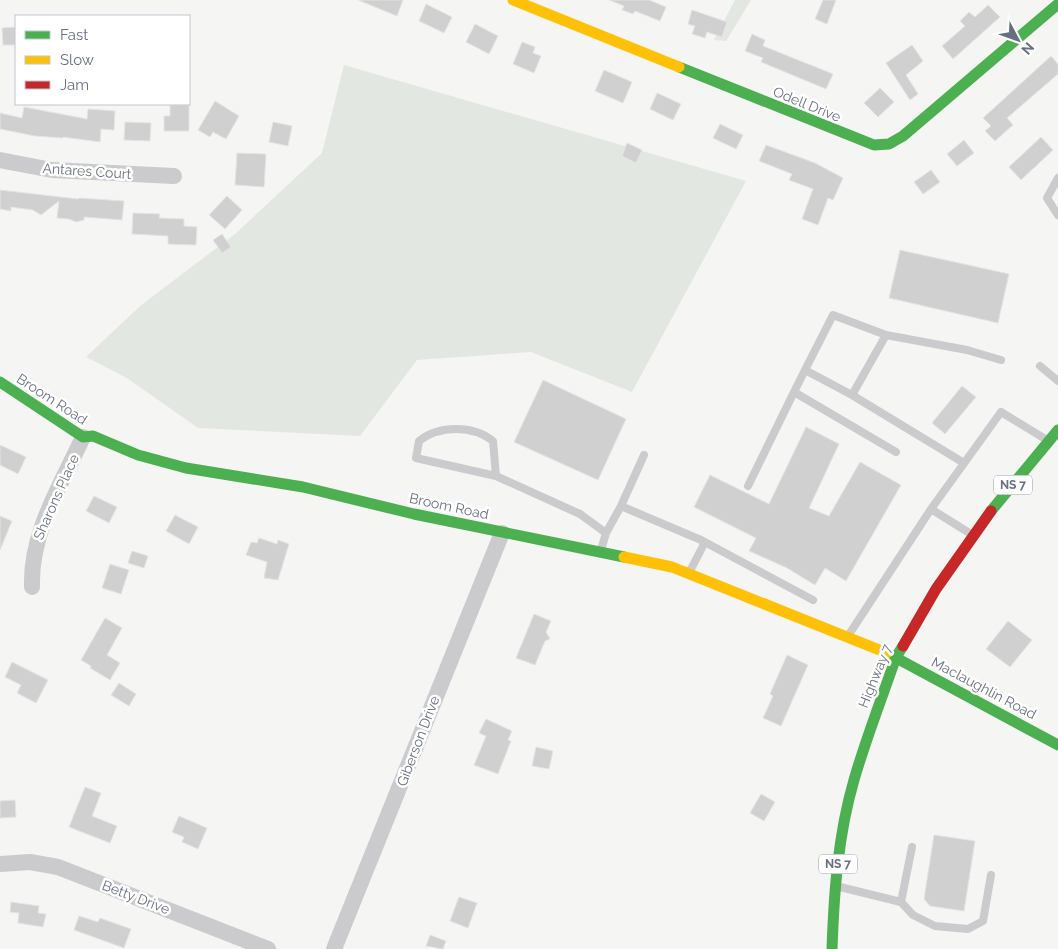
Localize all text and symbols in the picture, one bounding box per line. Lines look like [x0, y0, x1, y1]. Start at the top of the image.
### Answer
legend [15, 15, 190, 105]
north arrow [993, 15, 1043, 65]
text: Fast [60, 26, 88, 44]
text: N [1018, 39, 1037, 58]
text: Slow [60, 51, 94, 69]
text: Jam [60, 76, 89, 94]
street label: Odell Drive [771, 83, 843, 125]
street label: Antares Court [42, 160, 132, 182]
street label: Broom Road [14, 370, 90, 428]
street label: Sharons Place [30, 452, 82, 542]
road number: NS 7 [994, 476, 1032, 494]
street label: Broom Road [408, 490, 490, 522]
street label: Highway 7 [855, 642, 895, 710]
street label: Maclaughlin Road [929, 654, 1039, 722]
street label: Giberson Drive [393, 694, 443, 788]
road number: NS 7 [819, 854, 857, 874]
street label: Betty Drive [100, 877, 172, 917]

